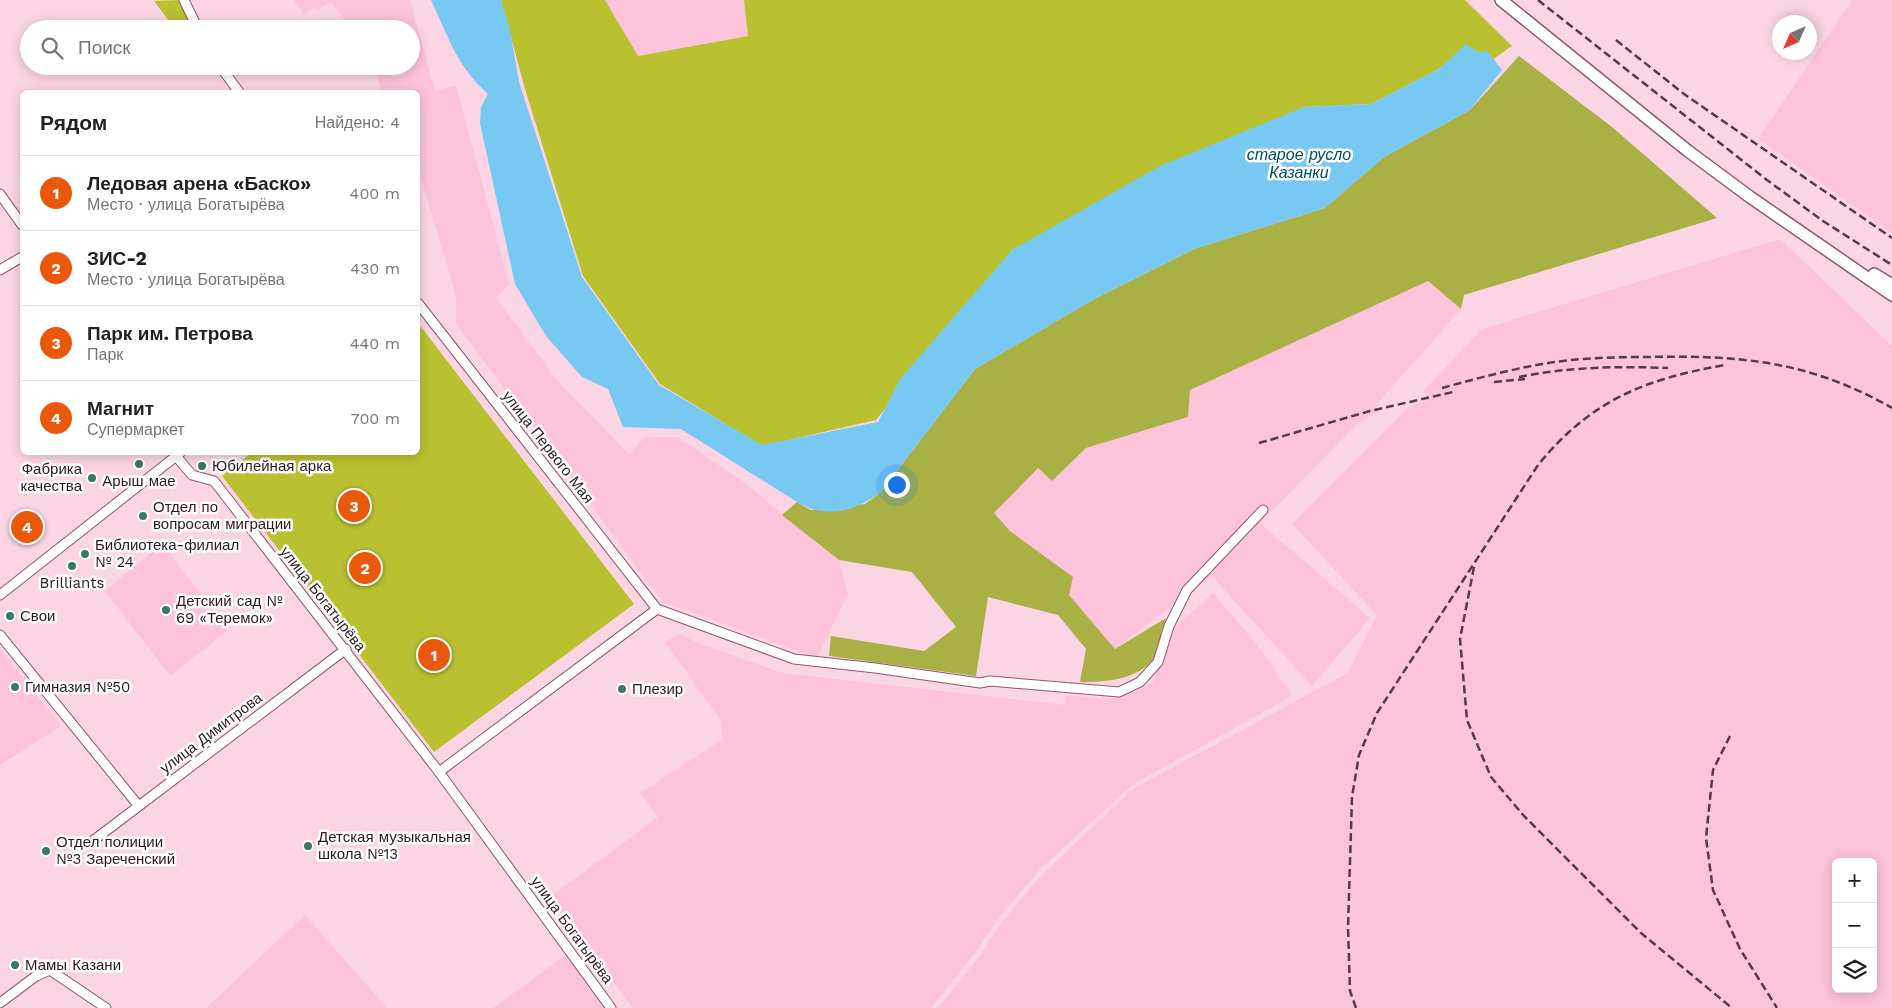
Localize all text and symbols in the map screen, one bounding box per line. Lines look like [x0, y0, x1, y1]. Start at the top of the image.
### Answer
north arrow [1772, 15, 1817, 60]
search box [20, 20, 420, 75]
icon: search [38, 34, 66, 62]
text: Поиск [78, 36, 131, 59]
text: Рядом [40, 110, 107, 135]
text: Найдено: 4 [315, 113, 400, 132]
water label: старое русло Казанки [1247, 145, 1351, 182]
text: Ледовая арена «Баско» [87, 172, 311, 195]
text: 1 [53, 184, 59, 203]
text: 400 m [350, 184, 400, 203]
text: Место · улица Богатырёва [87, 195, 285, 214]
text: ЗИС-2 [87, 247, 147, 270]
text: 2 [51, 259, 61, 278]
text: 430 m [350, 259, 400, 278]
text: Место · улица Богатырёва [87, 270, 285, 289]
text: Парк им. Петрова [87, 322, 253, 345]
text: 3 [51, 334, 61, 353]
text: 440 m [350, 334, 400, 353]
text: Парк [87, 345, 123, 364]
street label: улица Первого Мая [499, 387, 597, 507]
text: Магнит [87, 397, 154, 420]
text: 4 [51, 409, 61, 428]
text: 700 m [351, 409, 400, 428]
text: Супермаркет [87, 420, 185, 439]
place label: Юбилейная арка [212, 457, 332, 475]
marker: Арыш мае [133, 458, 145, 470]
place label: Фабрика качества [20, 460, 83, 495]
marker: Юбилейная арка [196, 460, 208, 472]
marker: Фабрика качества [86, 472, 98, 484]
place label: Арыш мае [102, 472, 176, 490]
your location [884, 472, 910, 498]
pin: 3 [338, 487, 370, 525]
place label: Отдел по вопросам миграции [153, 498, 291, 533]
pin: 4 [11, 508, 43, 546]
marker: Отдел по вопросам миграции [137, 510, 149, 522]
place label: Библиотека-филиал № 24 [95, 536, 239, 571]
street label: улица Богатырёва [276, 543, 370, 656]
marker: Библиотека-филиал № 24 [79, 548, 91, 560]
pin: 2 [349, 549, 381, 587]
marker: Brilliants [66, 560, 78, 572]
place label: Brilliants [40, 574, 105, 592]
place label: Детский сад № 69 «Теремок» [176, 592, 283, 627]
marker: Детский сад № 69 «Теремок» [160, 604, 172, 616]
place label: Свои [20, 607, 55, 625]
marker: Свои [4, 610, 16, 622]
pin: 1 [418, 636, 450, 674]
place label: Гимназия №50 [25, 678, 130, 696]
place label: Плезир [632, 680, 683, 698]
marker: Гимназия №50 [9, 681, 21, 693]
marker: Плезир [616, 683, 628, 695]
street label: улица Димитрова [156, 688, 266, 777]
place label: Детская музыкальная школа №13 [318, 828, 471, 863]
place label: Отдел полиции №3 Зареченский [56, 833, 175, 868]
marker: Детская музыкальная школа №13 [302, 840, 314, 852]
marker: Отдел полиции №3 Зареченский [40, 845, 52, 857]
map controls [1832, 858, 1877, 993]
button: + [1832, 858, 1877, 903]
street label: улица Богатырёва [527, 873, 617, 988]
button: − [1832, 903, 1877, 948]
button: layers [1832, 948, 1877, 993]
place label: Мамы Казани [25, 956, 121, 974]
marker: Мамы Казани [9, 959, 21, 971]

